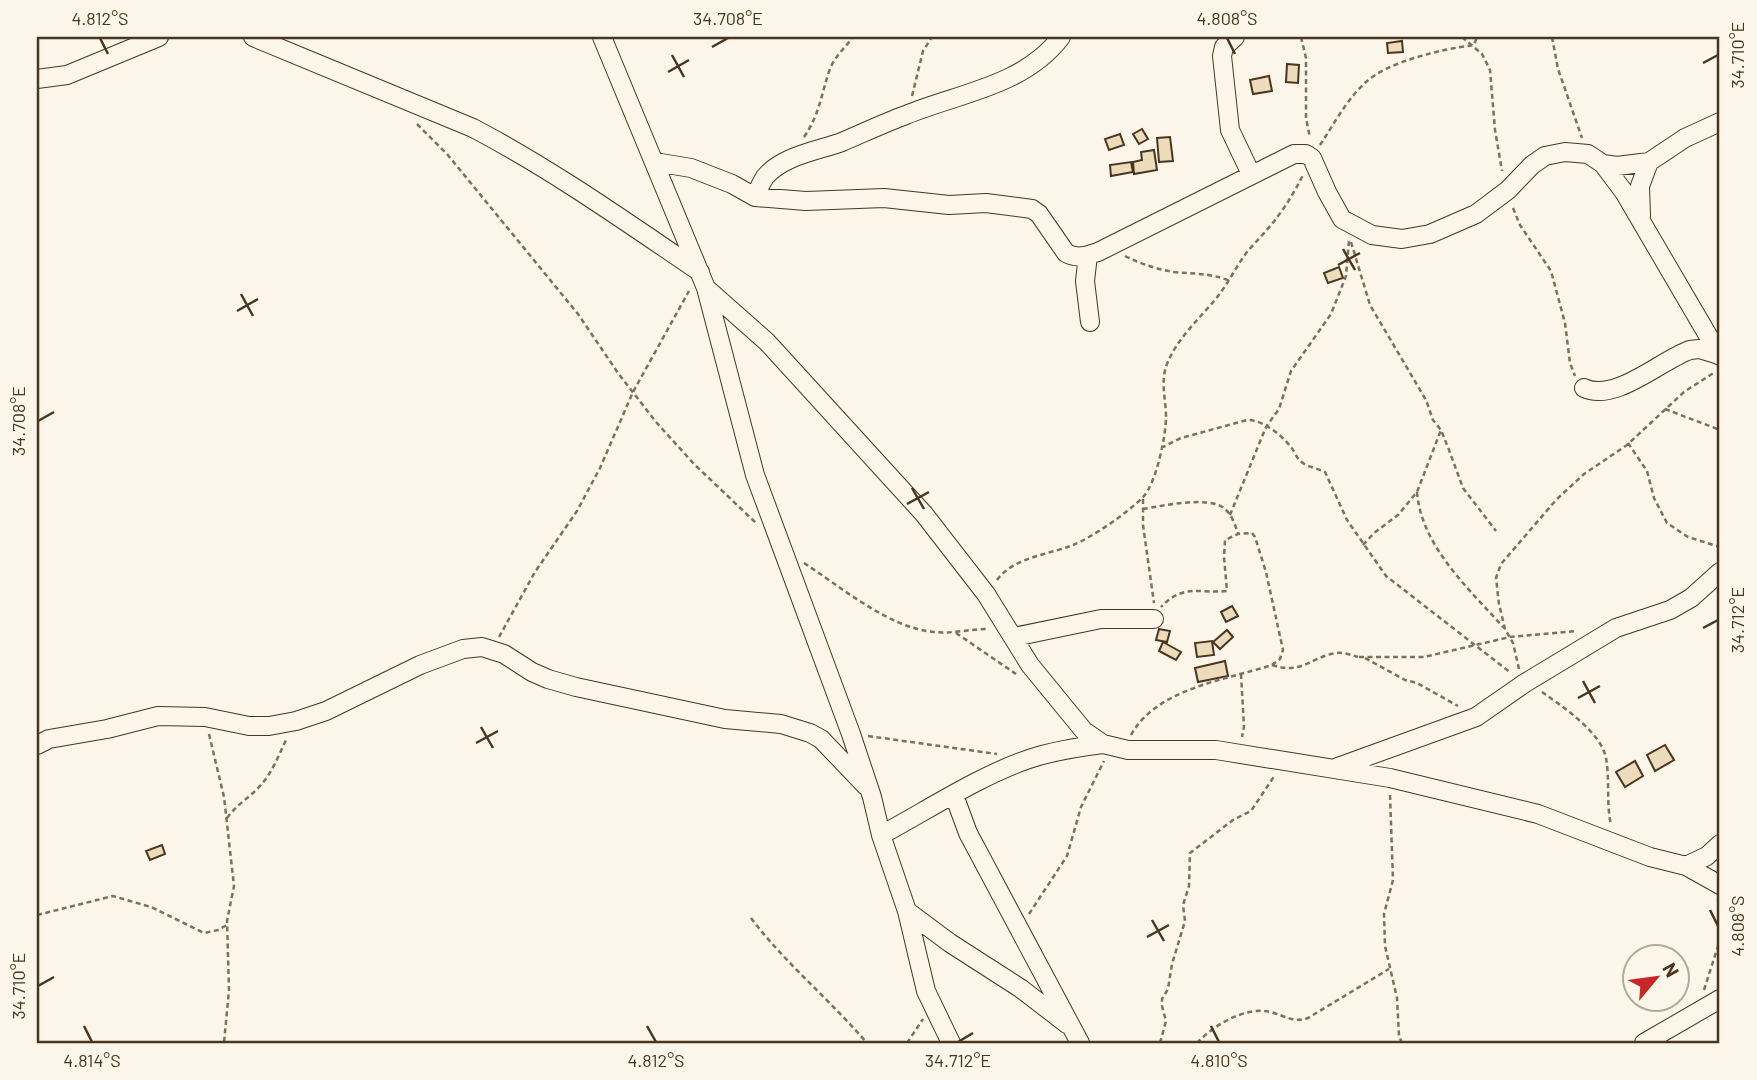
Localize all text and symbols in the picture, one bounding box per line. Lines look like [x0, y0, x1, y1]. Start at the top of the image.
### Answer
text: 4.812°S [71, 7, 129, 29]
text: 34.708°E [693, 7, 763, 29]
text: 4.808°S [1196, 7, 1258, 29]
text: 34.710°E [1726, 22, 1748, 88]
text: 34.708°E [7, 386, 29, 456]
text: 34.712°E [1726, 587, 1748, 653]
text: 4.808°S [1726, 895, 1748, 957]
north arrow [1620, 944, 1690, 1014]
text: 34.710°E [7, 953, 29, 1019]
text: N [1658, 958, 1684, 981]
text: 4.814°S [63, 1049, 121, 1071]
text: 4.812°S [627, 1049, 685, 1071]
text: 34.712°E [925, 1049, 991, 1071]
text: 4.810°S [1190, 1049, 1248, 1071]

